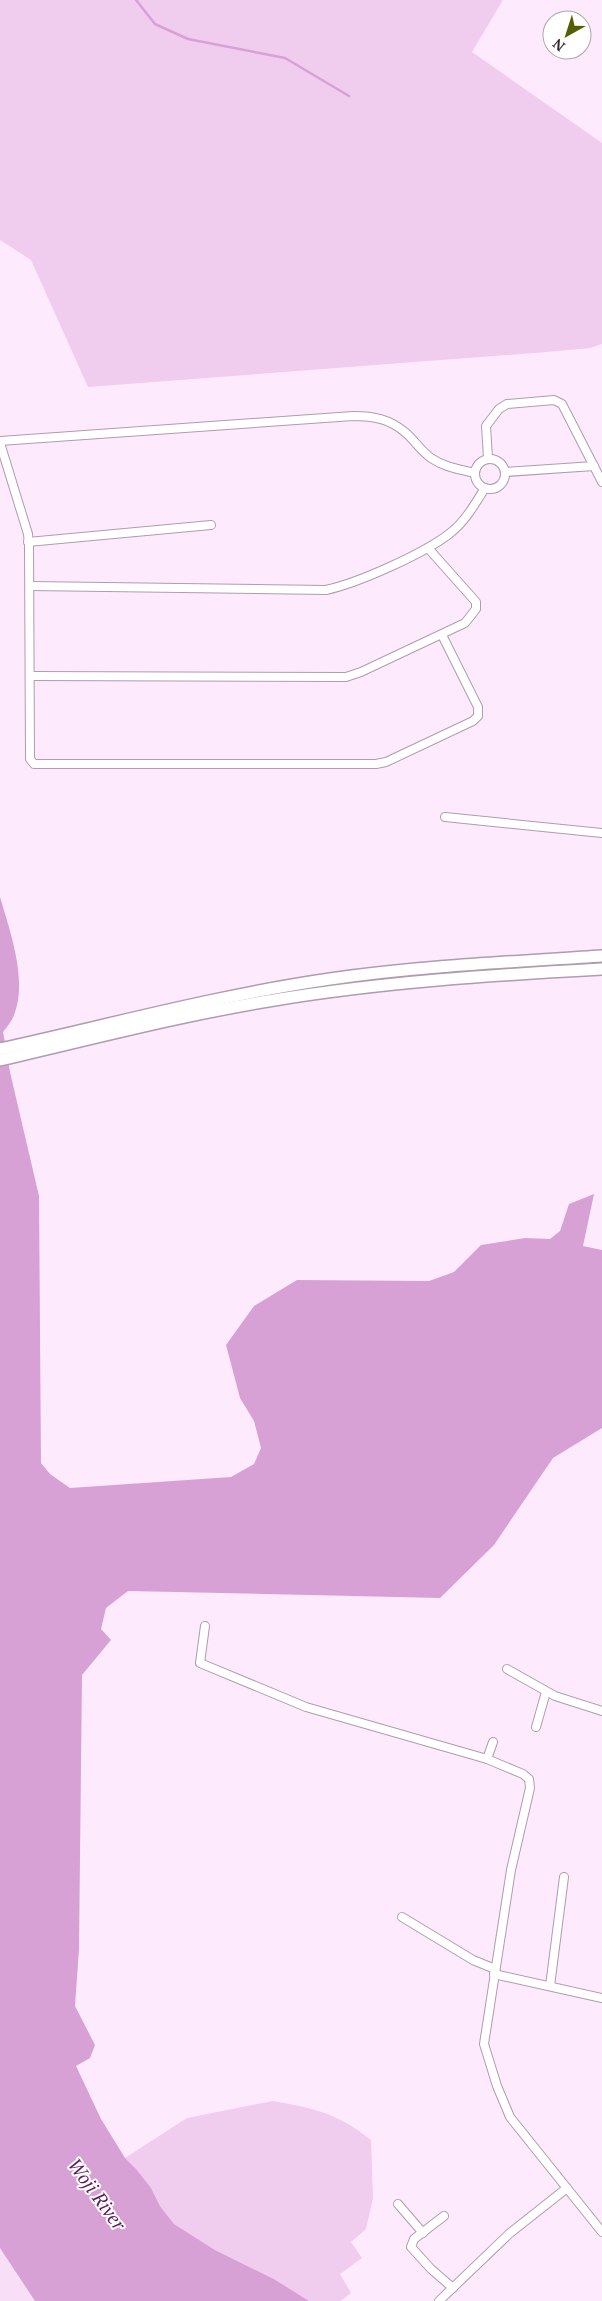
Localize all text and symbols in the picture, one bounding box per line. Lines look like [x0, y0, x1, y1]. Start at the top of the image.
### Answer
north arrow [542, 10, 592, 60]
text: N [548, 35, 569, 56]
water label: Woji River [63, 2153, 132, 2235]

